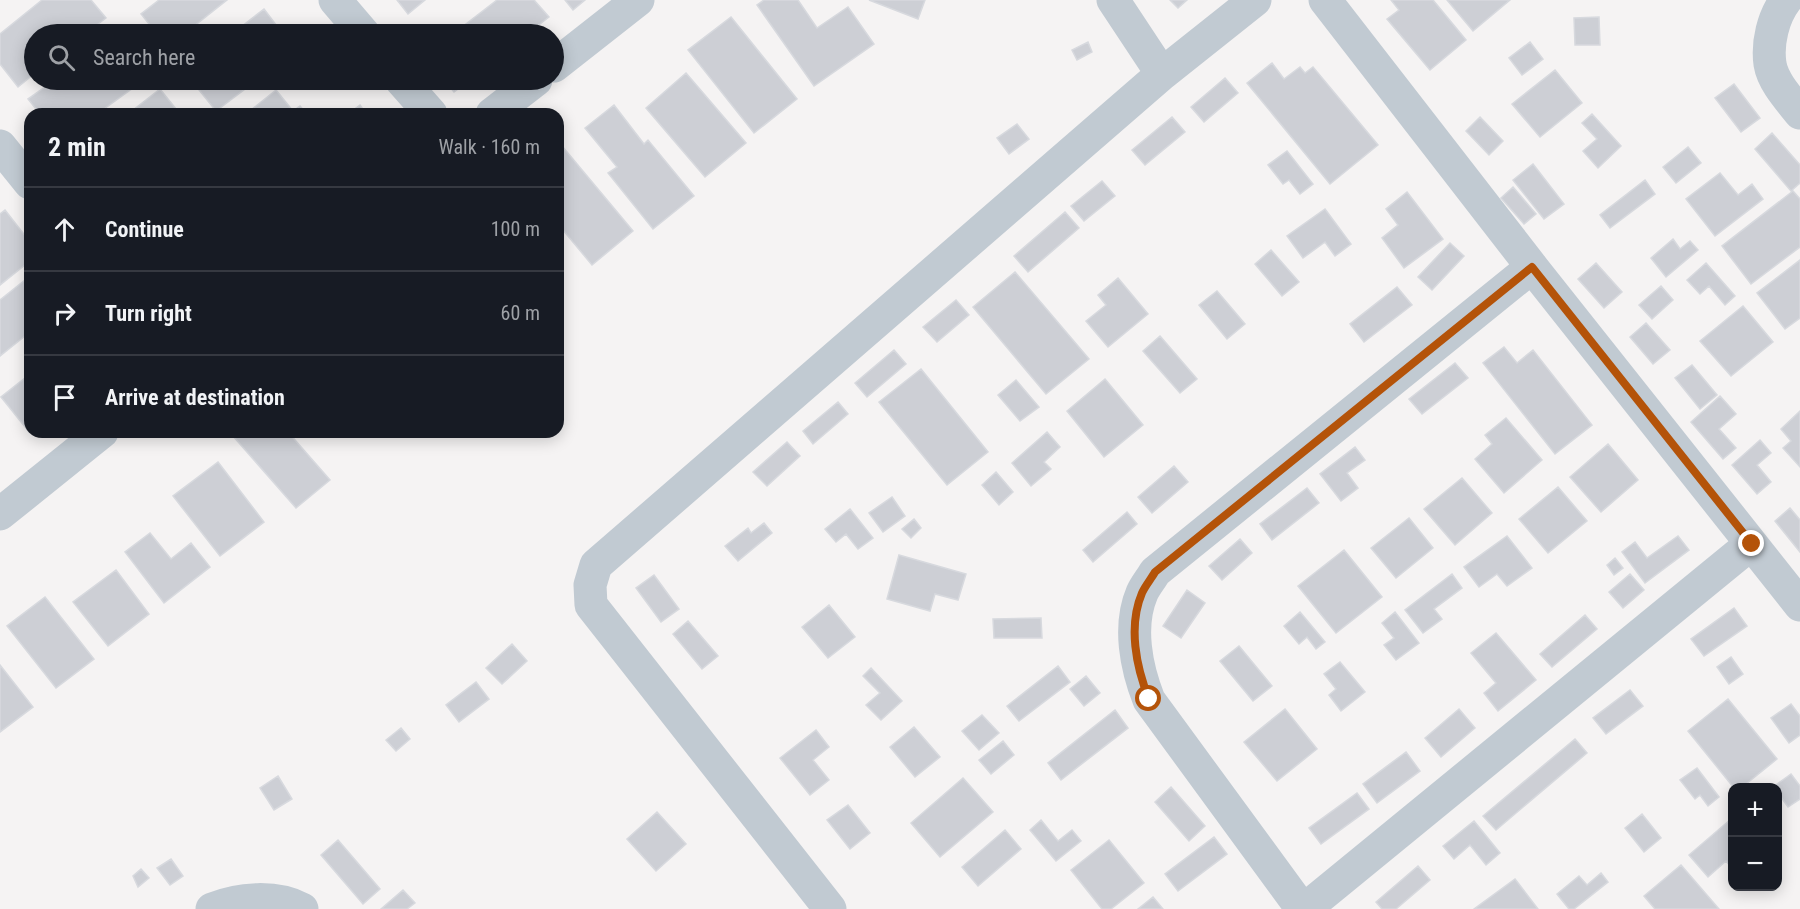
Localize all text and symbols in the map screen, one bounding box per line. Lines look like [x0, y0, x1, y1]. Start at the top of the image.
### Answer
search box [24, 24, 564, 90]
icon: search [45, 41, 78, 74]
text: Search here [93, 45, 195, 70]
text: 2 min [48, 132, 106, 162]
text: Walk · 160 m [439, 135, 540, 159]
icon: ahead [48, 213, 81, 246]
text: Continue [105, 217, 184, 242]
text: 100 m [491, 217, 540, 241]
icon: right [48, 297, 81, 330]
text: Turn right [105, 301, 192, 326]
text: 60 m [501, 301, 540, 325]
icon: arrive [48, 381, 81, 414]
text: Arrive at destination [105, 385, 285, 410]
route end [1738, 530, 1764, 556]
route start [1135, 685, 1161, 711]
map controls [1728, 783, 1782, 891]
button: + [1728, 783, 1782, 837]
button: − [1728, 837, 1782, 891]

